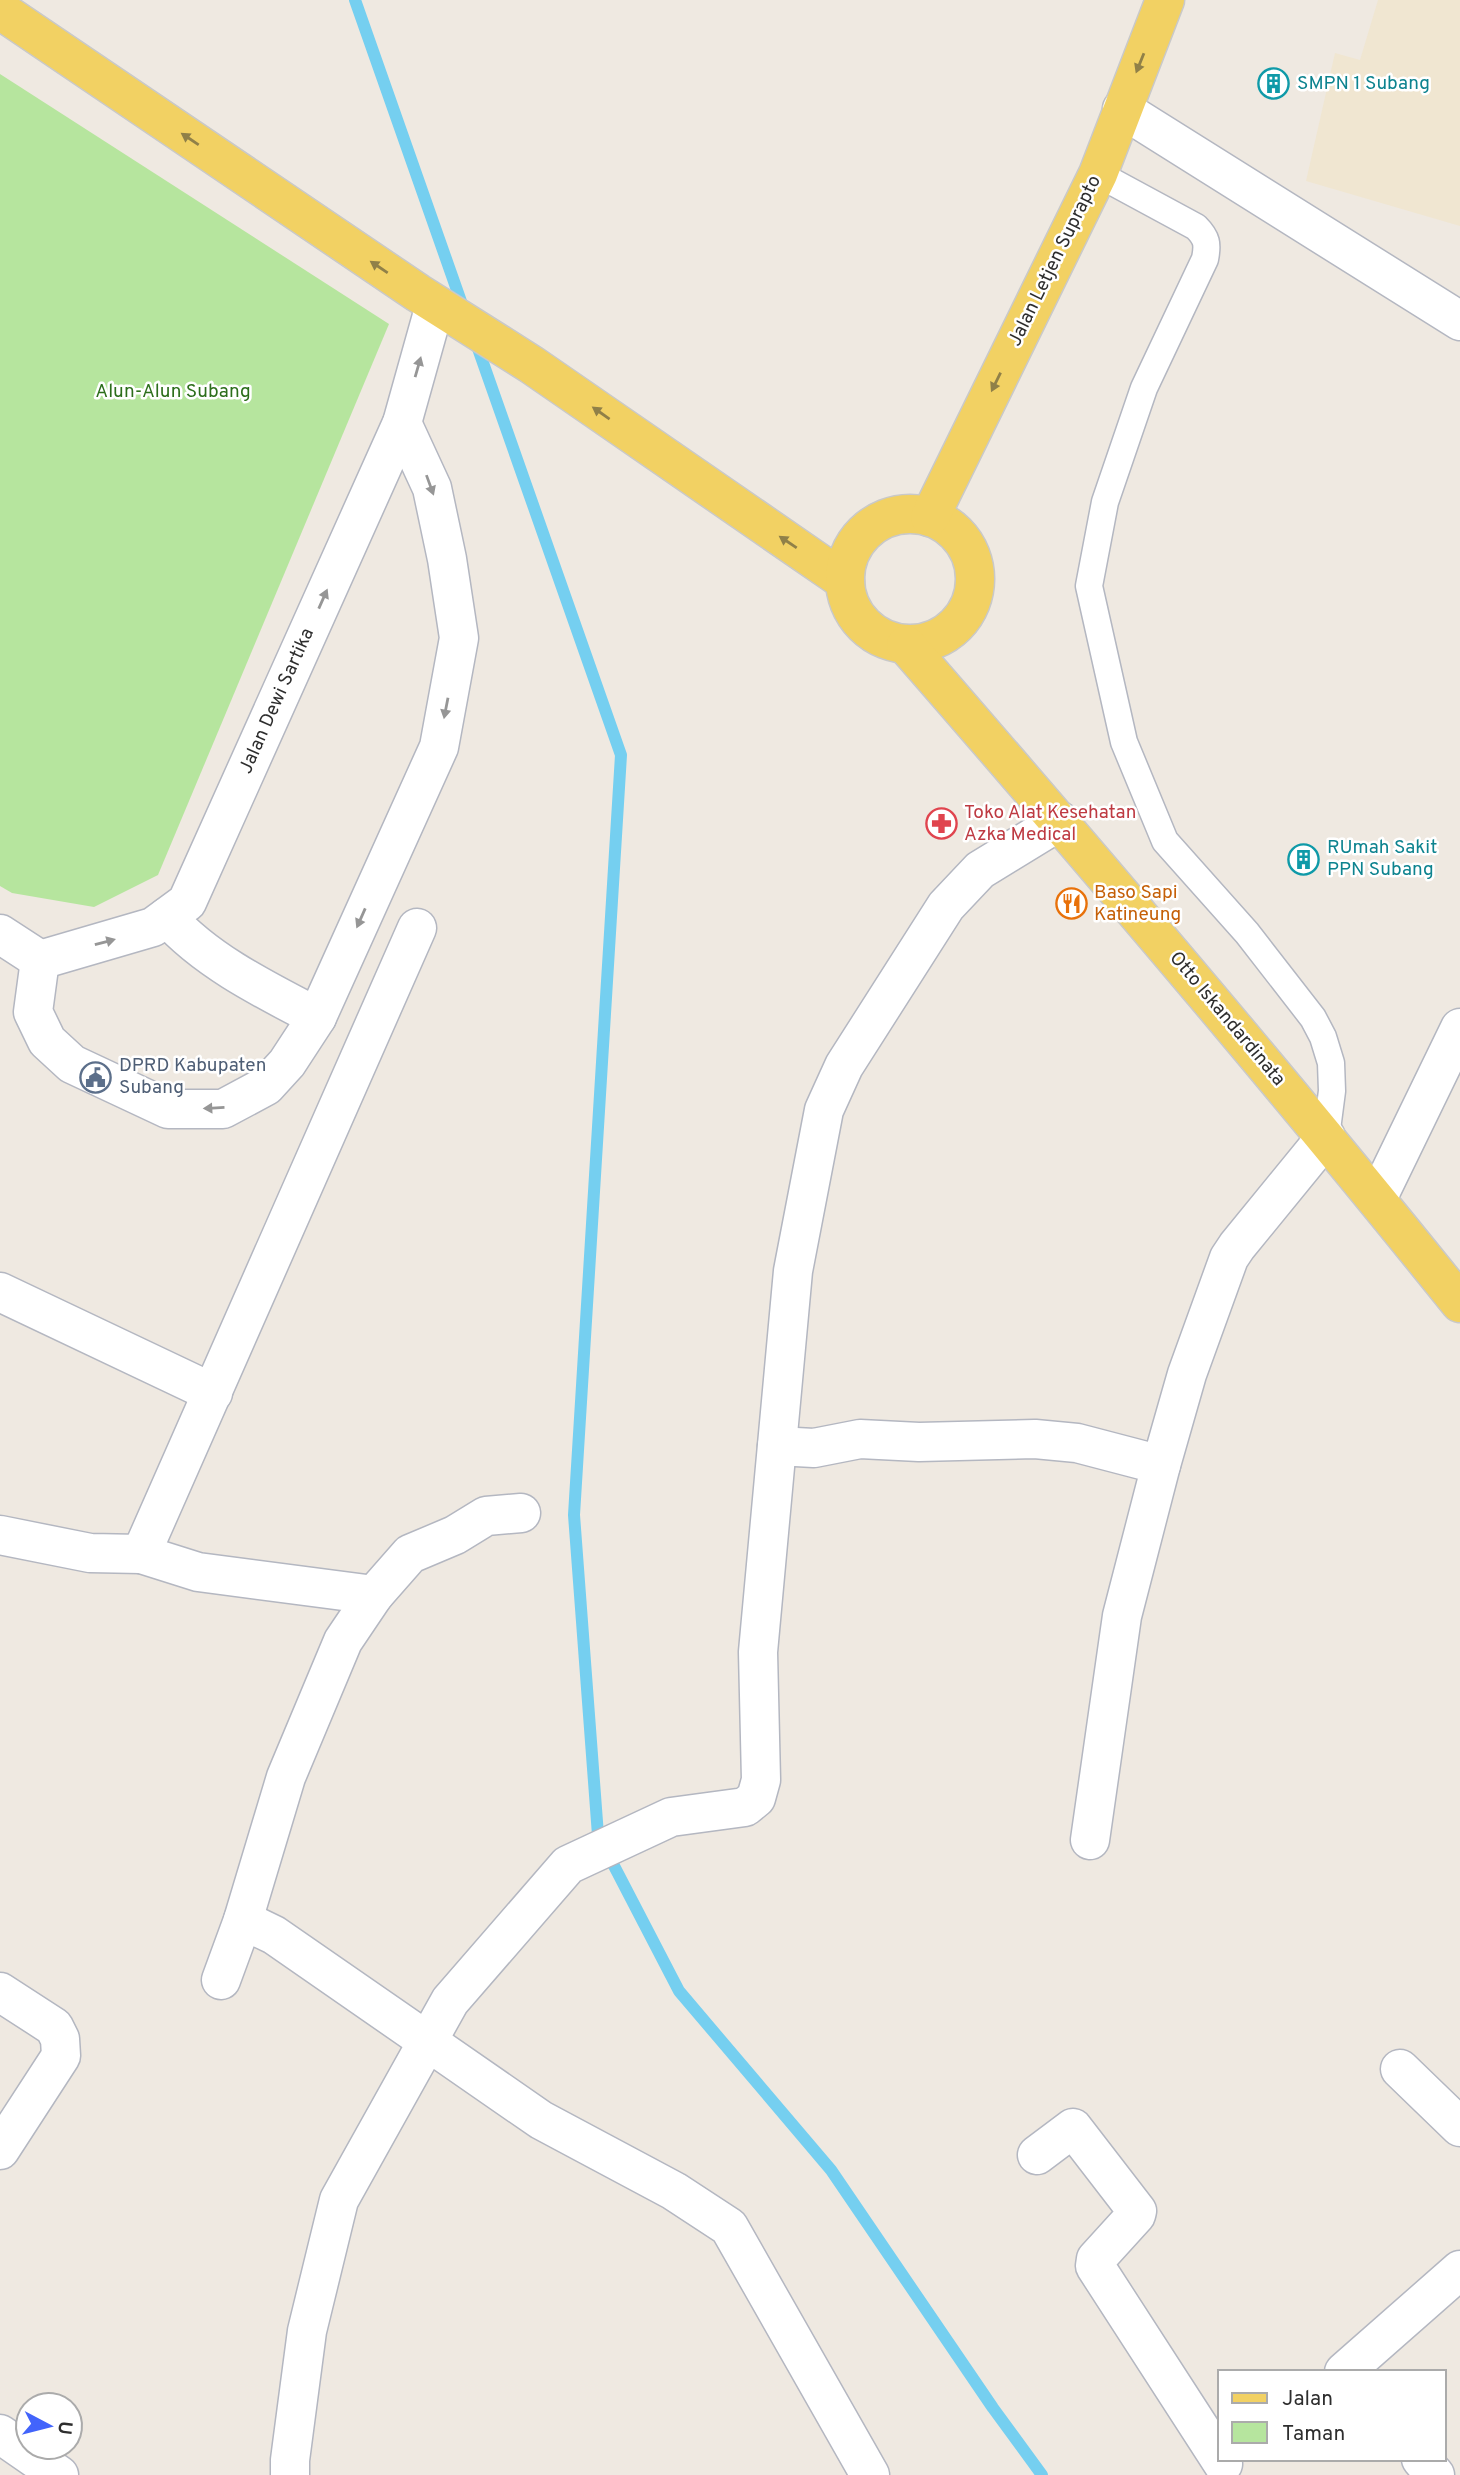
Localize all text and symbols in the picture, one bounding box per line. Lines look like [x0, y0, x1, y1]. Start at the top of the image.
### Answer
one-way arrow [1134, 53, 1145, 74]
building icon: SMPN 1 Subang [1257, 67, 1291, 101]
place label: SMPN 1 Subang [1297, 72, 1430, 96]
one-way arrow [181, 133, 200, 146]
street label: Jalan Letjen Suprapto [1003, 172, 1107, 350]
one-way arrow [370, 260, 388, 274]
one-way arrow [413, 355, 424, 377]
one-way arrow [990, 372, 1002, 392]
park label: Alun-Alun Subang [95, 380, 251, 404]
one-way arrow [592, 406, 610, 420]
one-way arrow [425, 475, 436, 496]
one-way arrow [779, 535, 797, 549]
one-way arrow [318, 589, 329, 610]
street label: Jalan Dewi Sartika [234, 624, 320, 778]
one-way arrow [440, 697, 451, 719]
place label: Toko Alat Kesehatan Azka Medical [964, 801, 1137, 847]
pharmacy icon: Toko Alat Kesehatan Azka Medical [924, 807, 958, 841]
place label: RUmah Sakit PPN Subang [1327, 836, 1437, 882]
building icon: RUmah Sakit PPN Subang [1287, 842, 1321, 876]
place label: Baso Sapi Katineung [1094, 881, 1181, 927]
restaurant icon: Baso Sapi Katineung [1054, 887, 1088, 921]
one-way arrow [355, 908, 366, 929]
one-way arrow [95, 936, 117, 947]
street label: Otto Iskandardinata [1164, 947, 1290, 1091]
place label: DPRD Kabupaten Subang [119, 1054, 266, 1100]
public building icon: DPRD Kabupaten Subang [79, 1060, 113, 1094]
one-way arrow [202, 1103, 224, 1114]
legend [1218, 2370, 1446, 2461]
text: Jalan [1282, 2386, 1333, 2413]
north arrow [14, 2391, 84, 2461]
text: U [51, 2420, 77, 2436]
text: Taman [1282, 2421, 1345, 2448]

